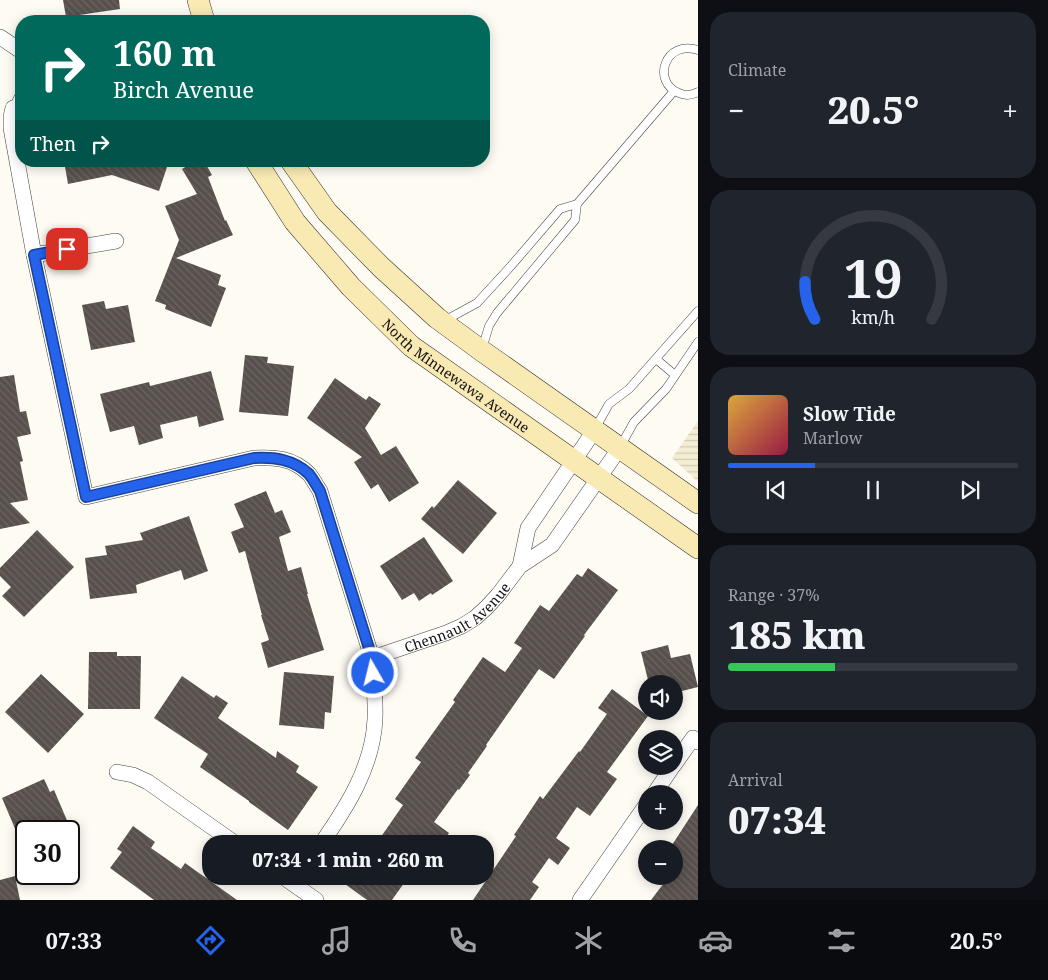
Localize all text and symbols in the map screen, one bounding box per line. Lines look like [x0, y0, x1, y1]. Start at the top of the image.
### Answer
text: 160 m [113, 29, 216, 76]
icon: right [30, 35, 95, 100]
text: Climate [728, 59, 786, 81]
text: Birch Avenue [113, 74, 254, 104]
text: 20.5° [827, 83, 919, 135]
text: − [728, 91, 744, 129]
text: + [1002, 91, 1018, 129]
icon: right [86, 130, 114, 158]
text: Then [30, 131, 76, 157]
pin [46, 228, 88, 270]
icon: arrive [53, 235, 81, 263]
text: 19 [844, 242, 902, 313]
text: km/h [851, 305, 895, 329]
street label: North Minnewawa Avenue [379, 314, 534, 436]
text: Slow Tide [803, 401, 896, 427]
text: Marlow [803, 427, 863, 449]
icon: previous [762, 476, 790, 504]
icon: pause [859, 476, 887, 504]
icon: next [956, 476, 984, 504]
street label: Chennault Avenue [402, 578, 514, 656]
text: Range · 37% [728, 584, 820, 606]
text: 185 km [728, 608, 866, 660]
position arrow [346, 646, 398, 698]
map controls [638, 675, 683, 885]
button: sound [638, 675, 683, 720]
button: layers [638, 730, 683, 775]
text: Arrival [728, 769, 783, 791]
button: + [638, 785, 683, 830]
text: 07:34 [728, 793, 826, 845]
speed limit sign: 30 [15, 820, 80, 885]
button: − [638, 840, 683, 885]
text: 07:34 · 1 min · 260 m [252, 847, 444, 873]
icon: directions [193, 923, 228, 958]
icon: music [319, 923, 354, 958]
icon: phone [445, 923, 480, 958]
icon: climate [571, 923, 606, 958]
icon: car [698, 923, 733, 958]
icon: filters [824, 923, 859, 958]
text: 07:33 [46, 925, 102, 955]
text: 20.5° [950, 925, 1002, 955]

